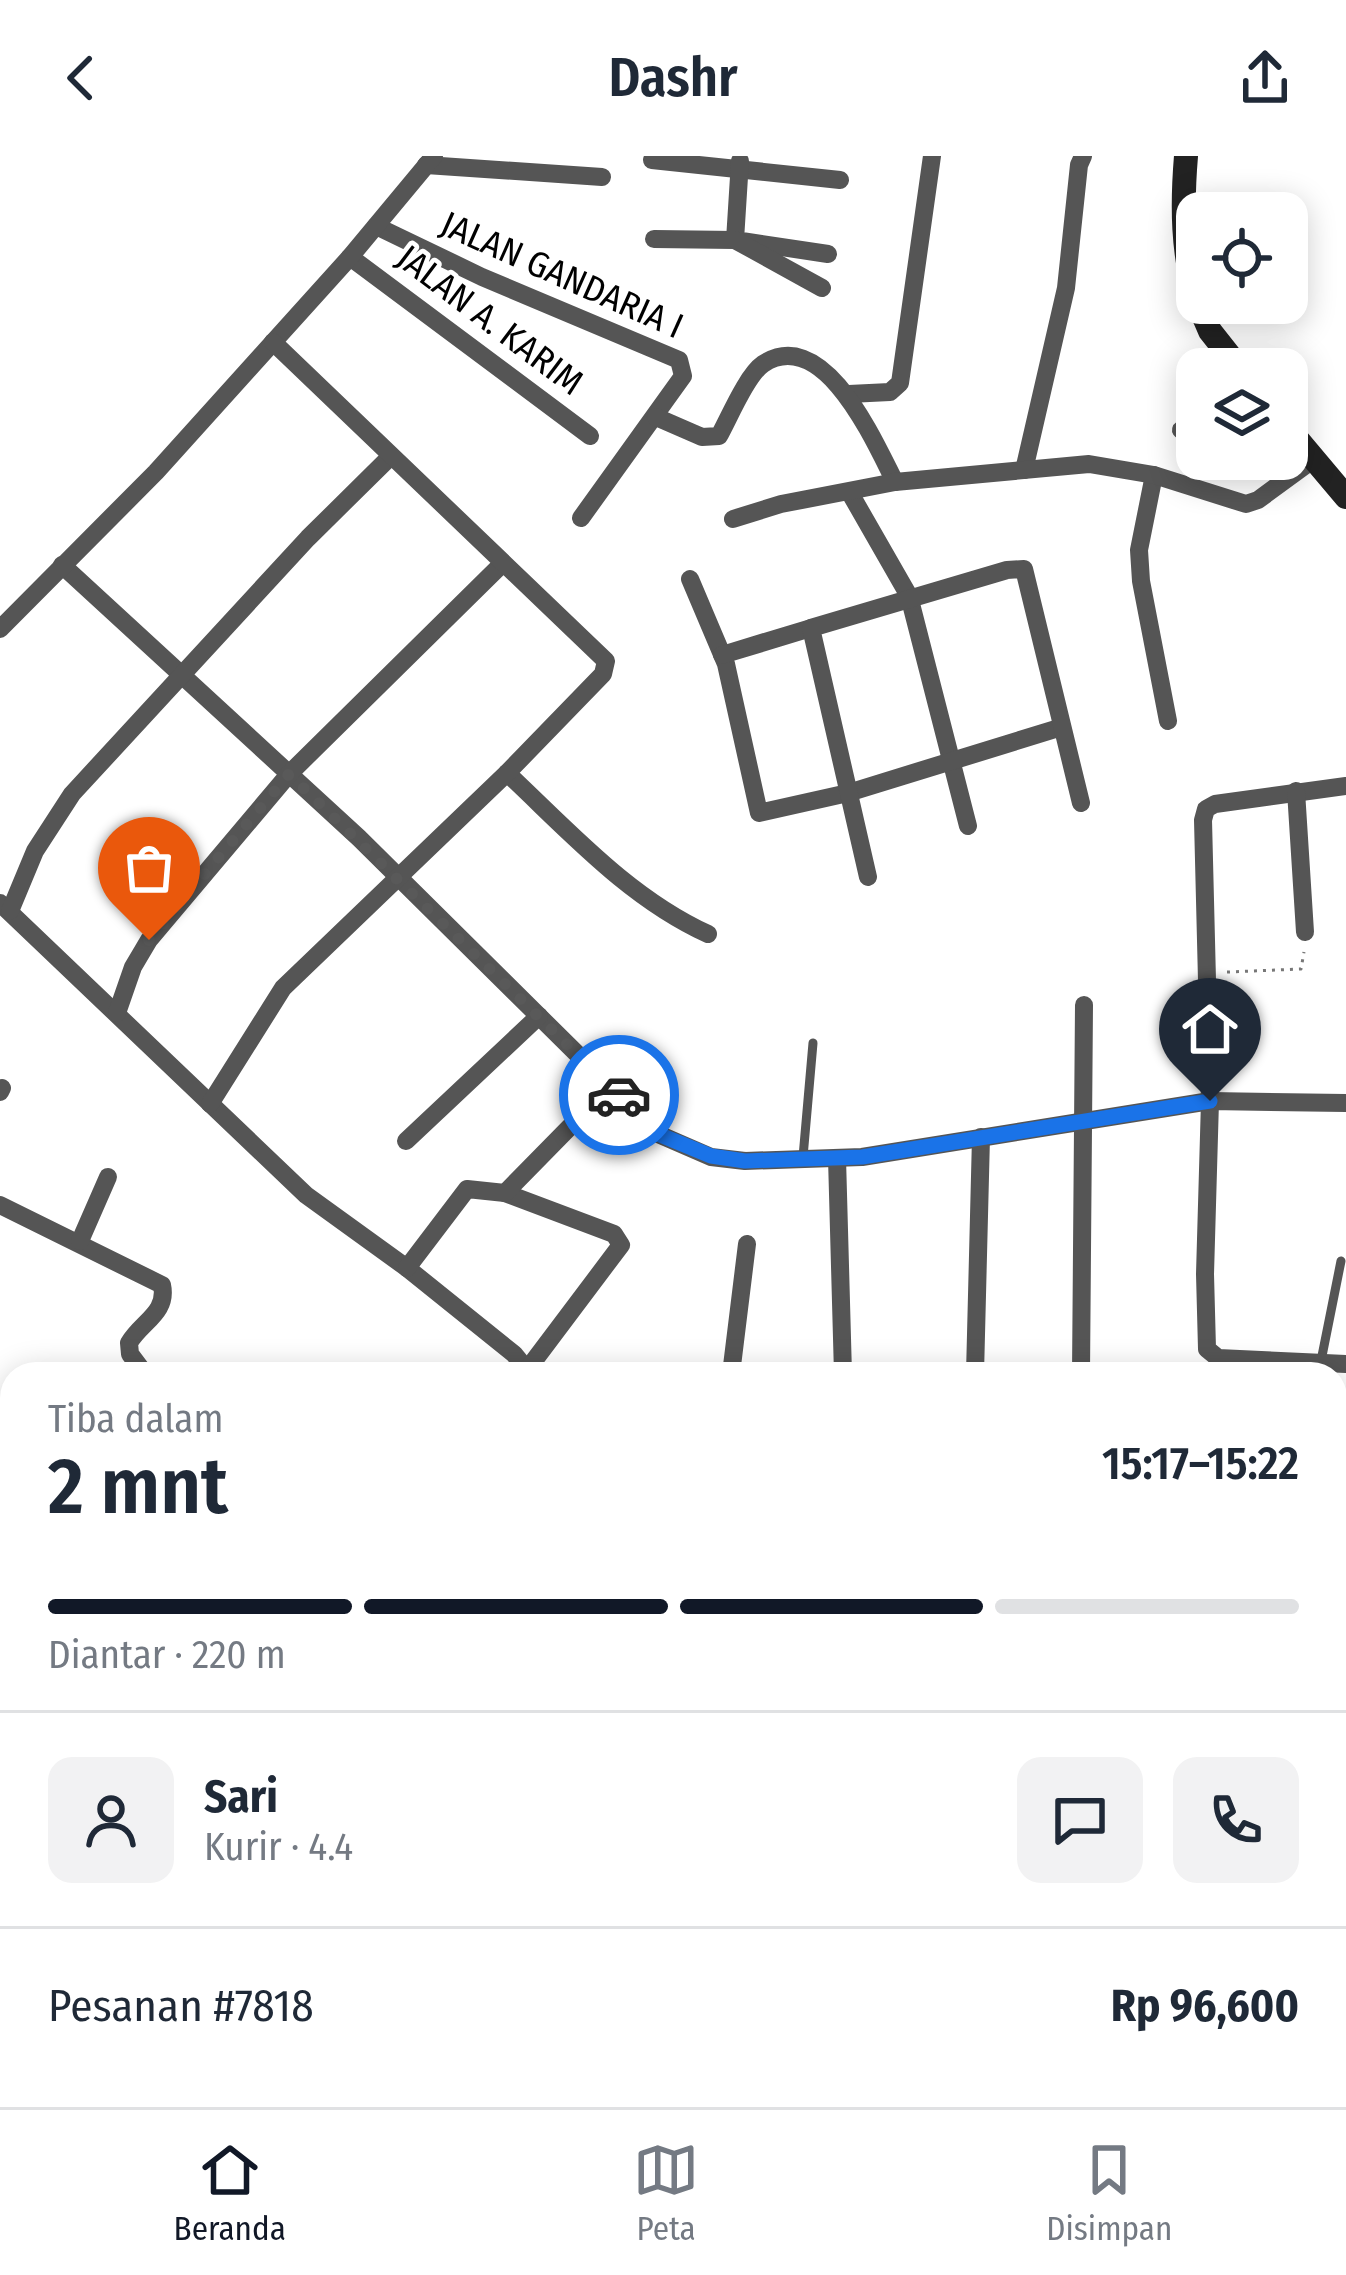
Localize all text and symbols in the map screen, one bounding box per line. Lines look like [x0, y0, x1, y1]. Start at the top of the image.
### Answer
icon: back [48, 45, 114, 111]
icon: share [1232, 45, 1298, 111]
text: Dashr [608, 46, 738, 110]
map controls [1176, 192, 1308, 480]
button: locate [1176, 192, 1308, 324]
street label: JALAN GANDARIA I [434, 202, 690, 348]
street label: JALAN A. KARIM [388, 236, 592, 404]
button: layers [1176, 348, 1308, 480]
pin [98, 817, 200, 940]
icon: bag [116, 835, 182, 901]
pin [1159, 978, 1261, 1101]
icon: home [1177, 996, 1243, 1062]
courier [559, 1035, 679, 1155]
icon: car [586, 1062, 652, 1128]
text: Tiba dalam [48, 1396, 223, 1442]
text: 15:17–15:22 [1102, 1437, 1299, 1491]
text: 2 mnt [48, 1440, 228, 1534]
text: Diantar · 220 m [48, 1632, 286, 1678]
button: person [48, 1757, 174, 1883]
button: chat [1017, 1757, 1143, 1883]
button: phone [1173, 1757, 1299, 1883]
text: Sari [204, 1770, 278, 1824]
text: Kurir · 4.4 [204, 1824, 353, 1870]
text: Pesanan #7818 [48, 1979, 314, 2033]
text: Rp 96,600 [1111, 1979, 1299, 2033]
tab: Beranda [174, 2137, 286, 2249]
tab: Peta [633, 2137, 699, 2249]
tab: Disimpan [1046, 2137, 1172, 2249]

